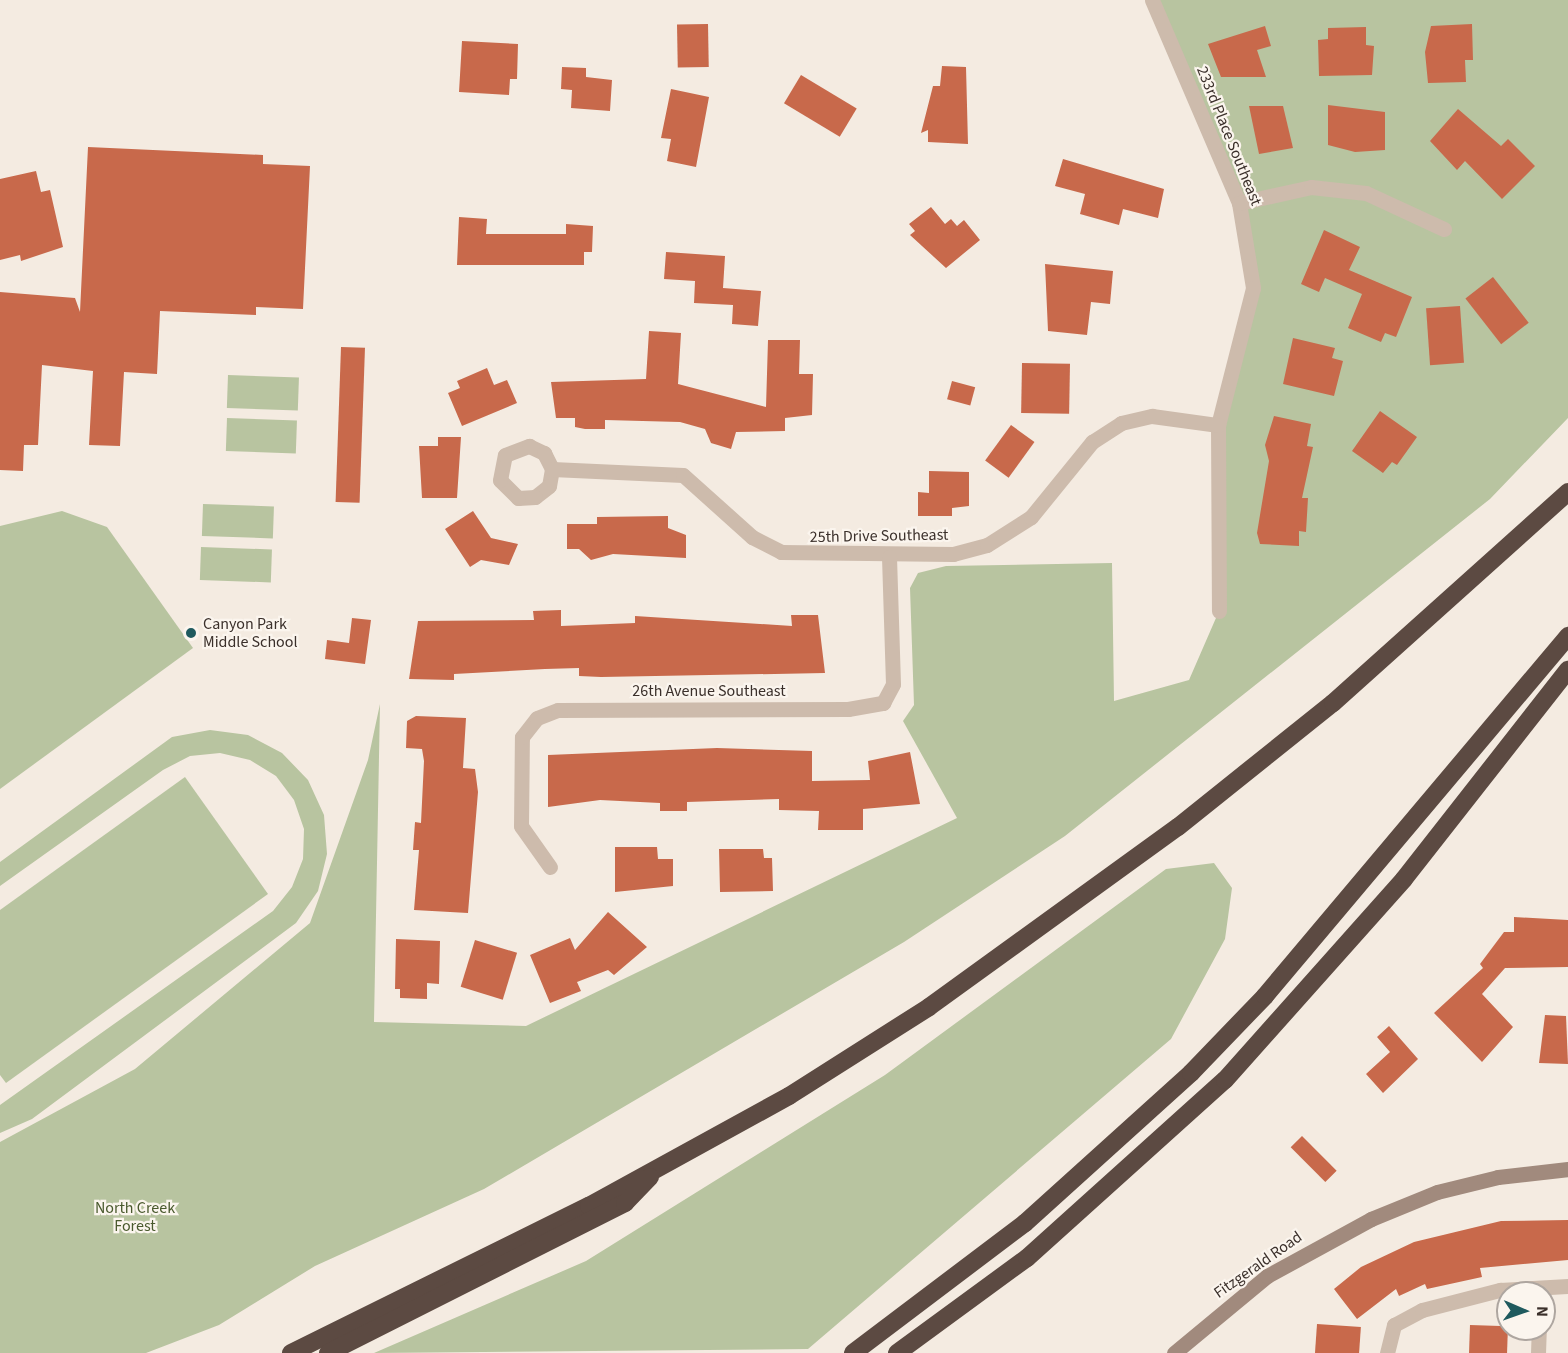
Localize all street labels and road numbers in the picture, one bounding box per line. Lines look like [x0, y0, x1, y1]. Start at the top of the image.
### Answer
street label: 233rd Place Southeast [1192, 64, 1266, 208]
street label: 25th Drive Southeast [809, 525, 949, 547]
street label: 26th Avenue Southeast [632, 681, 786, 701]
street label: Fitzgerald Road [1210, 1227, 1306, 1303]

